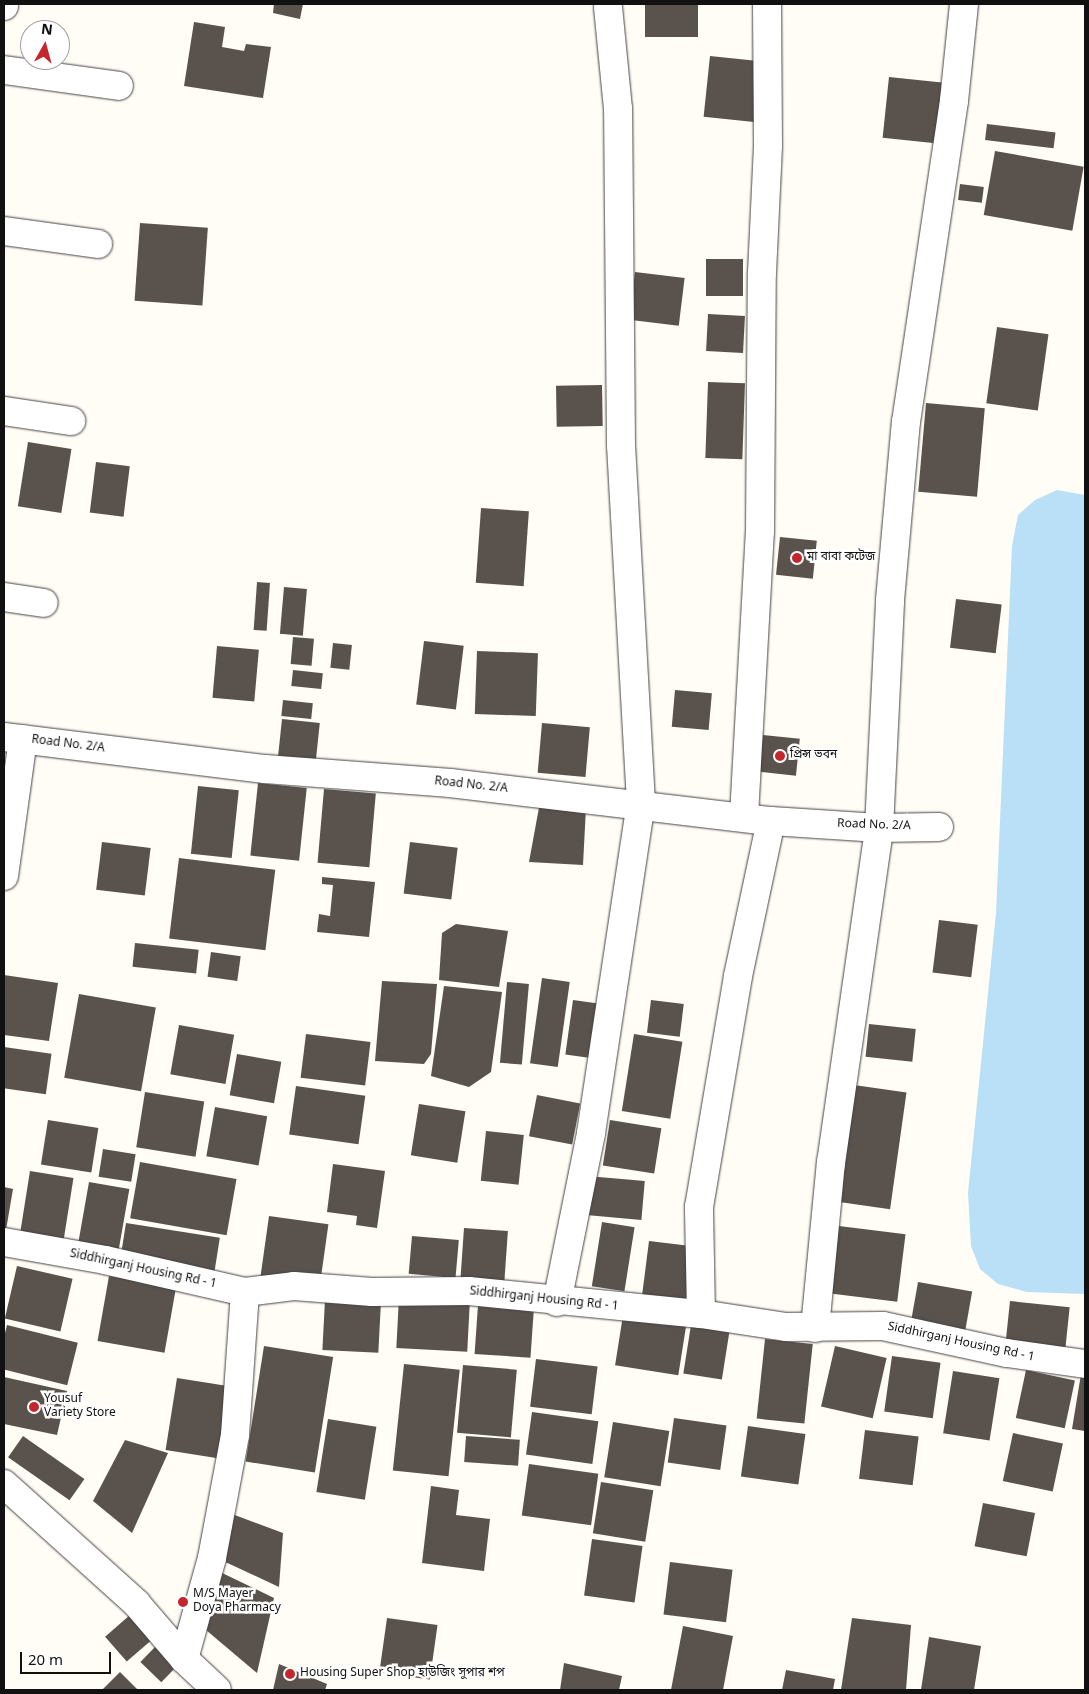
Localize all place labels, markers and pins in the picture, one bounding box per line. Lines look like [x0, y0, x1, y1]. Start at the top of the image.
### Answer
place label: মা বাবা কটেজ [807, 551, 875, 565]
marker: মা বাবা কটেজ [791, 552, 803, 564]
place label: প্রিন্স ভবন [790, 749, 837, 763]
marker: প্রিন্স ভবন [774, 750, 786, 762]
place label: Yousuf Variety Store [44, 1393, 116, 1421]
marker: Yousuf Variety Store [28, 1401, 40, 1413]
place label: M/S Mayer Doya Pharmacy [193, 1588, 281, 1616]
marker: M/S Mayer Doya Pharmacy [177, 1596, 189, 1608]
place label: Housing Super Shop হাউজিং সুপার শপ [300, 1667, 505, 1681]
marker: Housing Super Shop হাউজিং সুপার শপ [284, 1668, 296, 1680]

